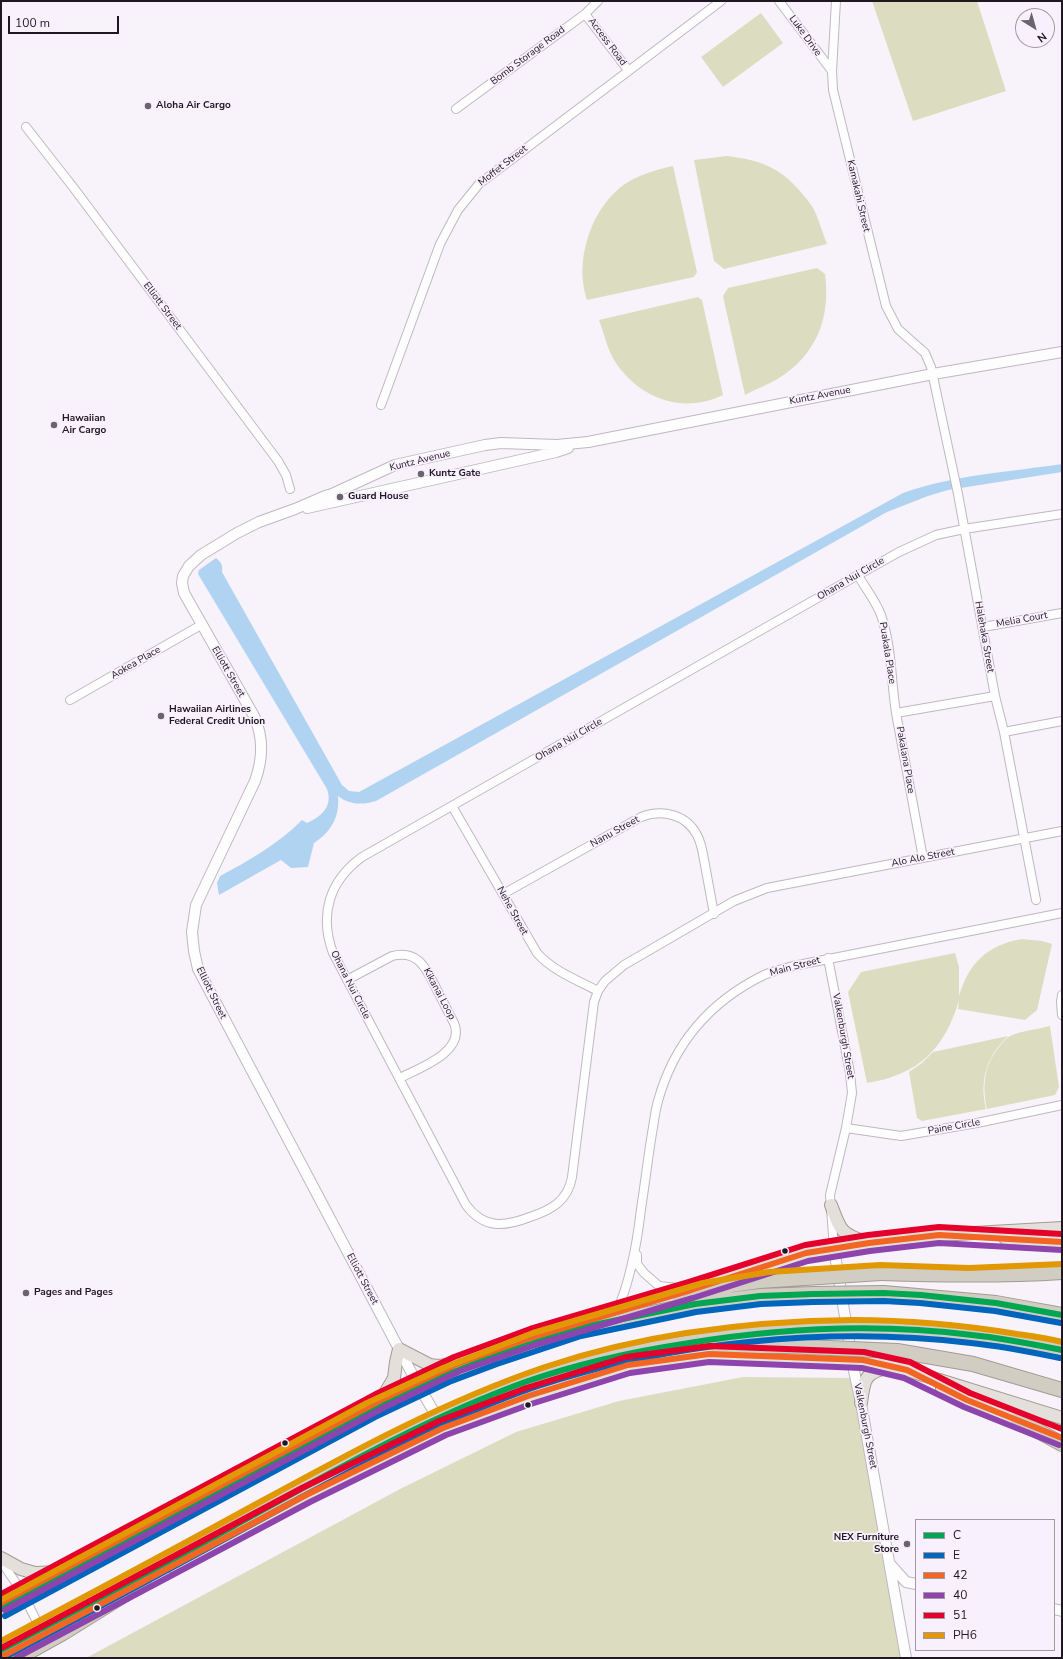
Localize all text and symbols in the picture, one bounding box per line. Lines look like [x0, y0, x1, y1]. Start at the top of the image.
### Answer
scale bar [10, 8, 121, 34]
north arrow [1015, 8, 1055, 48]
street label: Luke Drive [786, 13, 824, 59]
text: 100 m [15, 15, 50, 31]
street label: Access Road [585, 16, 629, 68]
street label: Bomb Storage Road [488, 24, 568, 88]
text: N [1034, 29, 1050, 46]
place label: Aloha Air Cargo [156, 100, 231, 112]
marker: Aloha Air Cargo [143, 101, 153, 111]
street label: Moffet Street [476, 143, 530, 189]
street label: Kamakahi Street [844, 159, 872, 233]
street label: Elliott Street [140, 280, 184, 332]
street label: Kuntz Avenue [788, 384, 852, 408]
place label: Hawaiian Air Cargo [62, 413, 106, 436]
marker: Hawaiian Air Cargo [49, 420, 59, 430]
street label: Kuntz Avenue [388, 448, 452, 474]
place label: Kuntz Gate [429, 468, 481, 480]
marker: Kuntz Gate [416, 469, 426, 479]
place label: Guard House [348, 491, 409, 503]
marker: Guard House [335, 492, 345, 502]
street label: Ohana Nui Circle [815, 555, 887, 603]
street label: Halehaka Street [972, 600, 996, 674]
street label: Melia Court [995, 610, 1049, 630]
street label: Puakala Place [876, 621, 898, 685]
street label: Aokea Place [109, 644, 163, 682]
street label: Elliott Street [209, 645, 247, 699]
place label: Hawaiian Airlines Federal Credit Union [169, 704, 265, 728]
marker: Hawaiian Airlines Federal Credit Union [156, 711, 166, 721]
street label: Ohana Nui Circle [533, 716, 605, 764]
street label: Pakalana Place [893, 726, 917, 794]
street label: Nanu Street [589, 814, 641, 850]
street label: Alo Alo Street [890, 846, 956, 870]
street label: Nehe Street [494, 885, 530, 937]
street label: Ohana Nui Circle [328, 949, 372, 1021]
street label: Main Street [768, 955, 822, 979]
street label: Elliott Street [193, 965, 229, 1021]
street label: Kikanai Loop [420, 966, 458, 1022]
street label: Valkenburgh Street [830, 992, 856, 1080]
street label: Paine Circle [927, 1117, 981, 1137]
unlabelled marker [780, 1246, 790, 1256]
street label: Elliott Street [343, 1251, 381, 1307]
place label: Pages and Pages [34, 1287, 113, 1299]
marker: Pages and Pages [21, 1288, 31, 1298]
street label: Valkenburgh Street [851, 1382, 879, 1470]
unlabelled marker [523, 1400, 533, 1410]
unlabelled marker [280, 1438, 290, 1448]
legend [915, 1519, 1055, 1651]
text: C [953, 1527, 961, 1543]
place label: NEX Furniture Store [834, 1532, 899, 1556]
marker: NEX Furniture Store [902, 1539, 912, 1549]
text: E [953, 1547, 960, 1563]
text: 42 [953, 1567, 967, 1583]
text: 40 [953, 1587, 967, 1603]
unlabelled marker [92, 1603, 102, 1613]
text: 51 [953, 1607, 967, 1623]
text: PH6 [953, 1627, 977, 1643]

